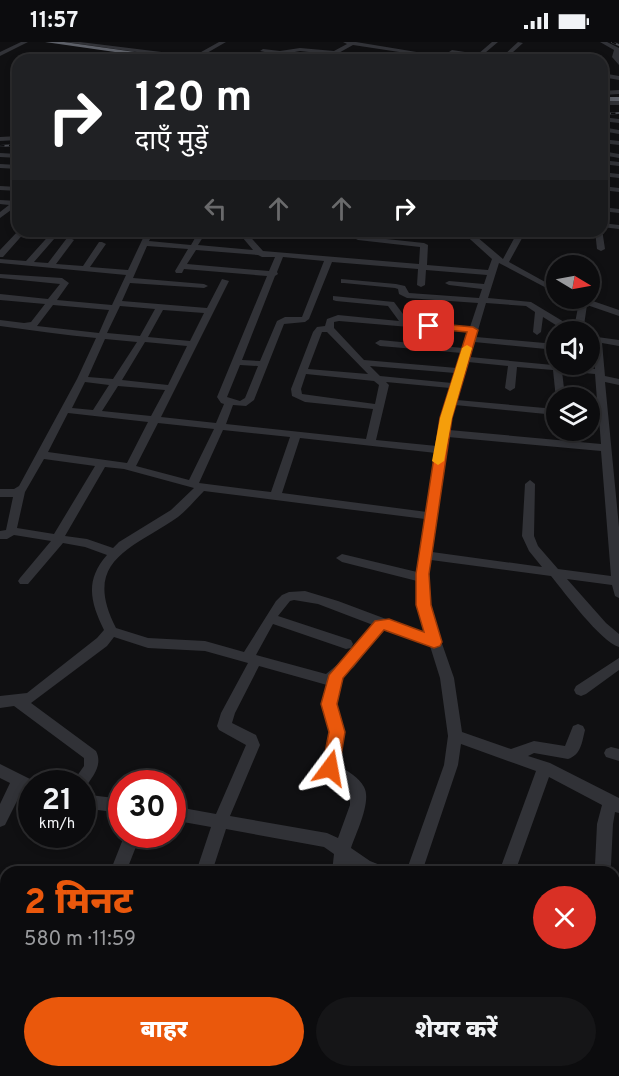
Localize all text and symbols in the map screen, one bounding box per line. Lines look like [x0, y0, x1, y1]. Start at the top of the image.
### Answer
text: 11:57 [30, 8, 78, 35]
text: 120 m [135, 73, 252, 126]
icon: right [36, 78, 114, 156]
text: दाएँ मुड़ें [135, 125, 208, 159]
icon: left [199, 192, 232, 225]
icon: ahead [262, 192, 295, 225]
icon: ahead [325, 192, 358, 225]
icon: right [388, 192, 421, 225]
north arrow [546, 255, 600, 309]
map controls [546, 255, 600, 441]
pin [403, 300, 454, 351]
icon: arrive [412, 309, 445, 342]
button: sound [546, 321, 600, 375]
button: layers [546, 387, 600, 441]
position arrow [298, 736, 362, 800]
speed limit sign: 30 [108, 770, 186, 848]
text: 21 [42, 783, 72, 820]
text: km/h [39, 815, 75, 834]
text: 2 मिनट [24, 881, 133, 927]
button: close [533, 886, 596, 949]
text: 580 m · 11:59 [24, 927, 136, 953]
button: बाहर [24, 997, 304, 1066]
button: शेयर करें [316, 997, 596, 1066]

